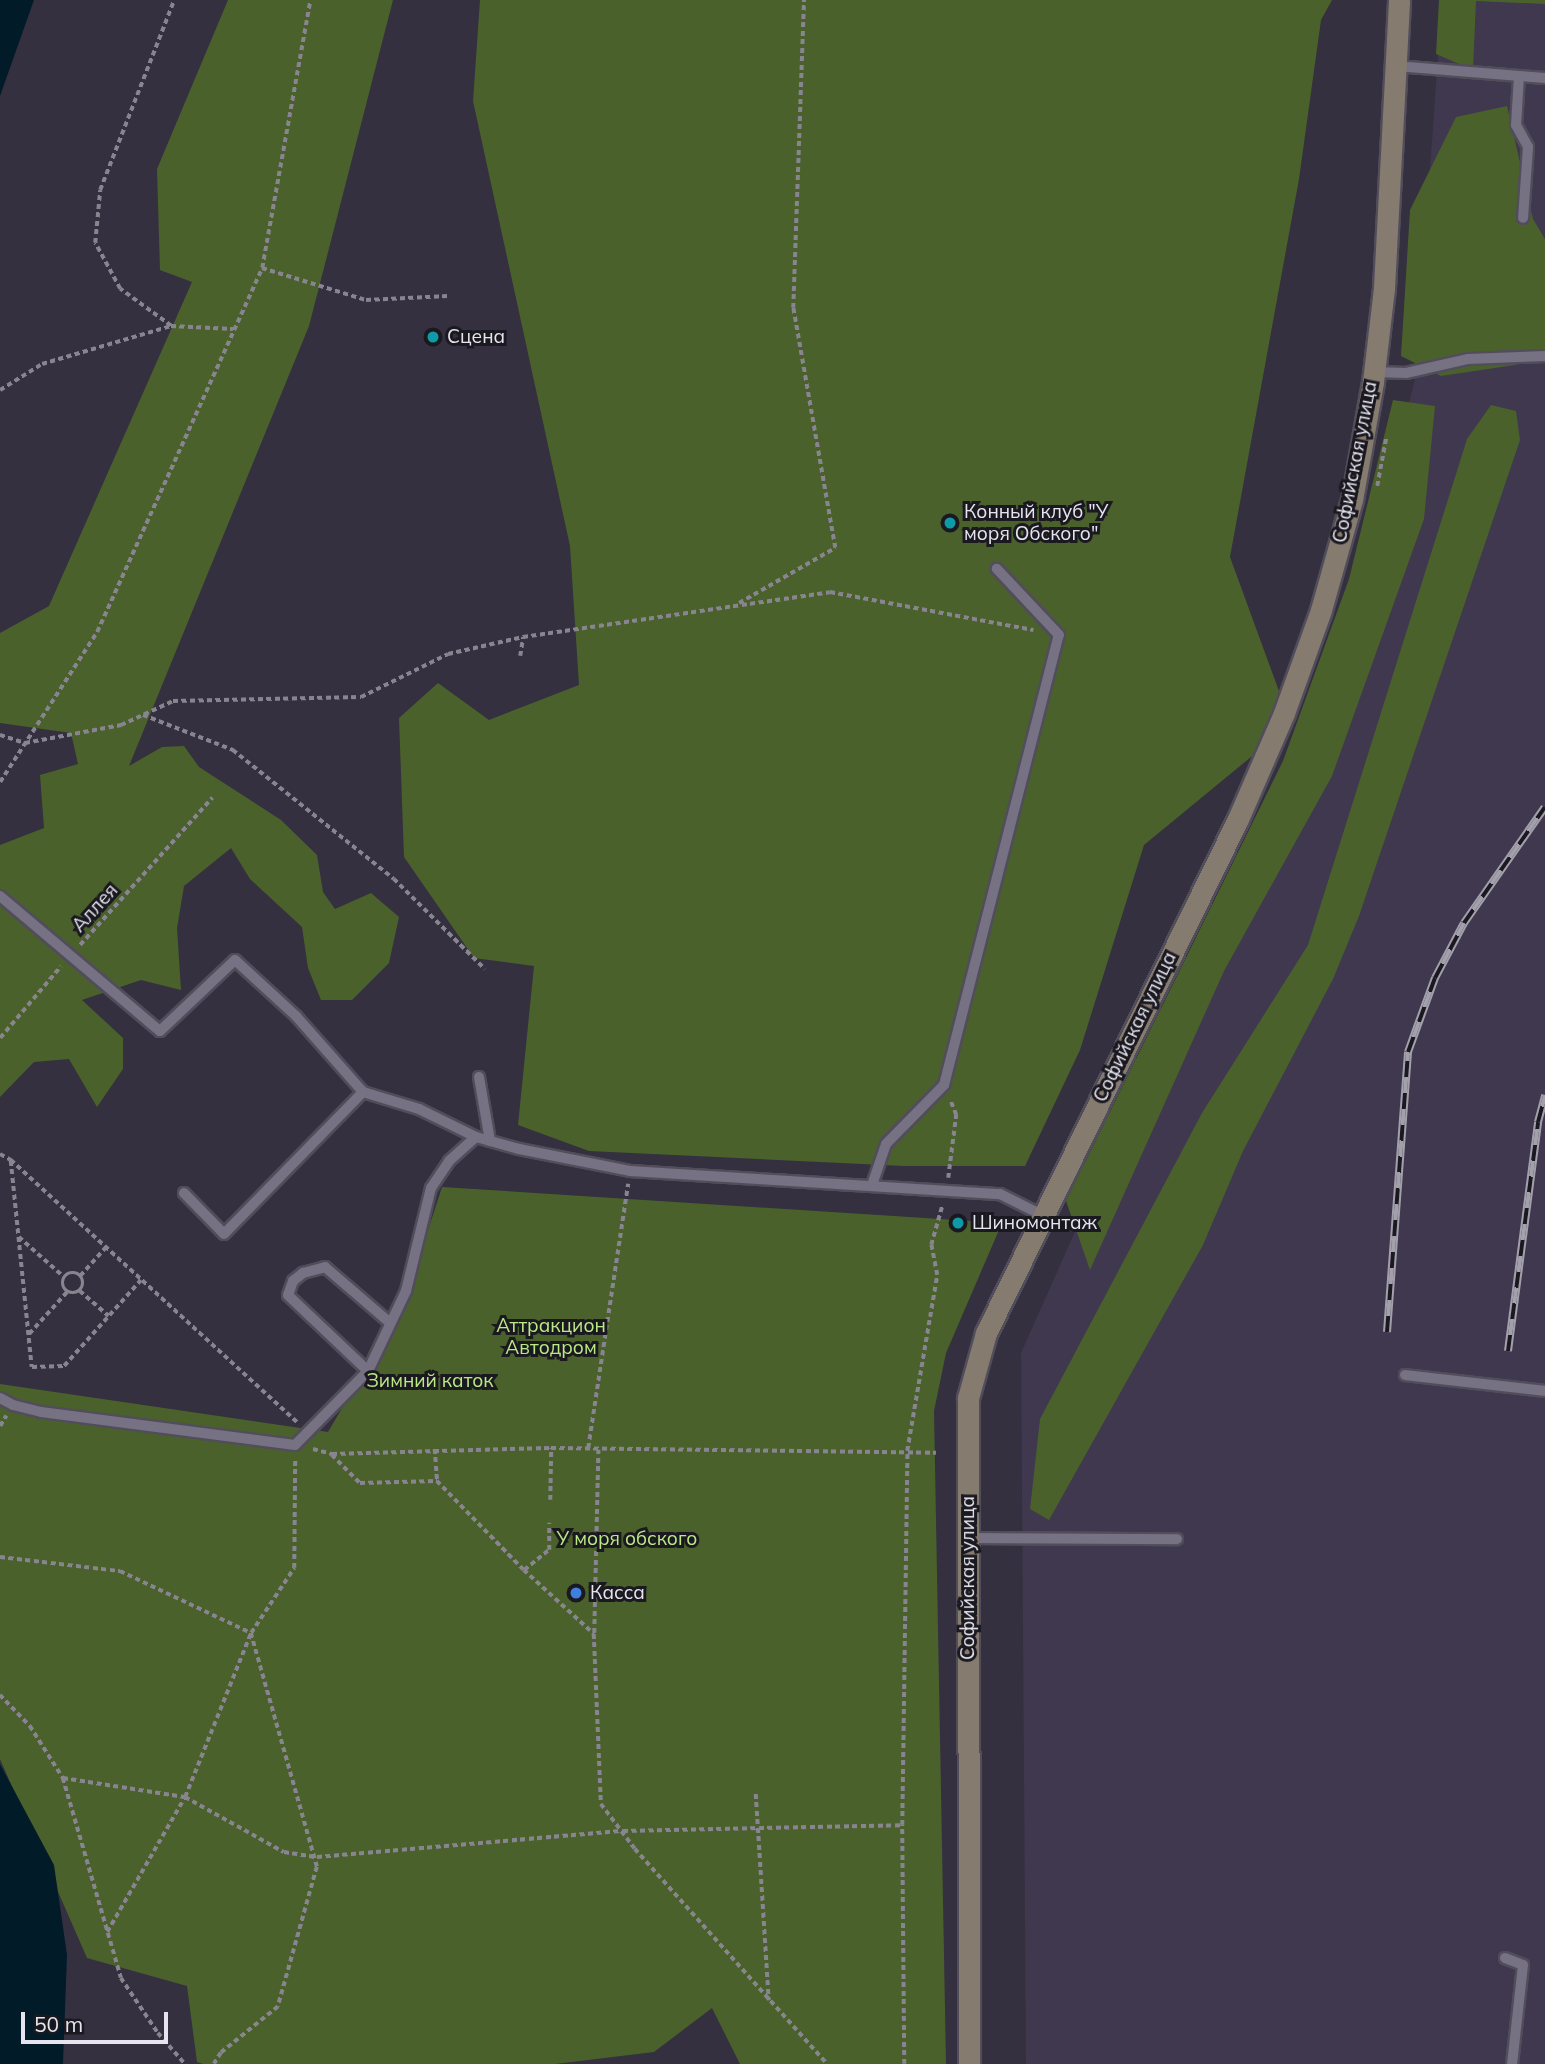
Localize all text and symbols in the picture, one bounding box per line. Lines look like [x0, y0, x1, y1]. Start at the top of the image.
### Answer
place label: Сцена [447, 326, 505, 348]
marker: Сцена [425, 329, 441, 345]
street label: Софийская улица [1328, 379, 1382, 545]
place label: Конный клуб "У моря Обского" [964, 501, 1108, 545]
marker: Конный клуб "У моря Обского" [942, 515, 958, 531]
street label: Аллея [67, 879, 123, 937]
street label: Софийская улица [1089, 948, 1181, 1106]
place label: Шиномонтаж [972, 1212, 1097, 1234]
marker: Шиномонтаж [950, 1215, 966, 1231]
park label: Аттракцион Автодром [496, 1315, 606, 1359]
park label: Зимний каток [366, 1370, 494, 1392]
street label: Софийская улица [957, 1496, 979, 1660]
park label: У моря обского [557, 1528, 697, 1550]
place label: Касса [590, 1582, 645, 1604]
marker: Касса [568, 1585, 584, 1601]
scale bar [24, 1997, 172, 2041]
text: 50 m [34, 2011, 83, 2037]

